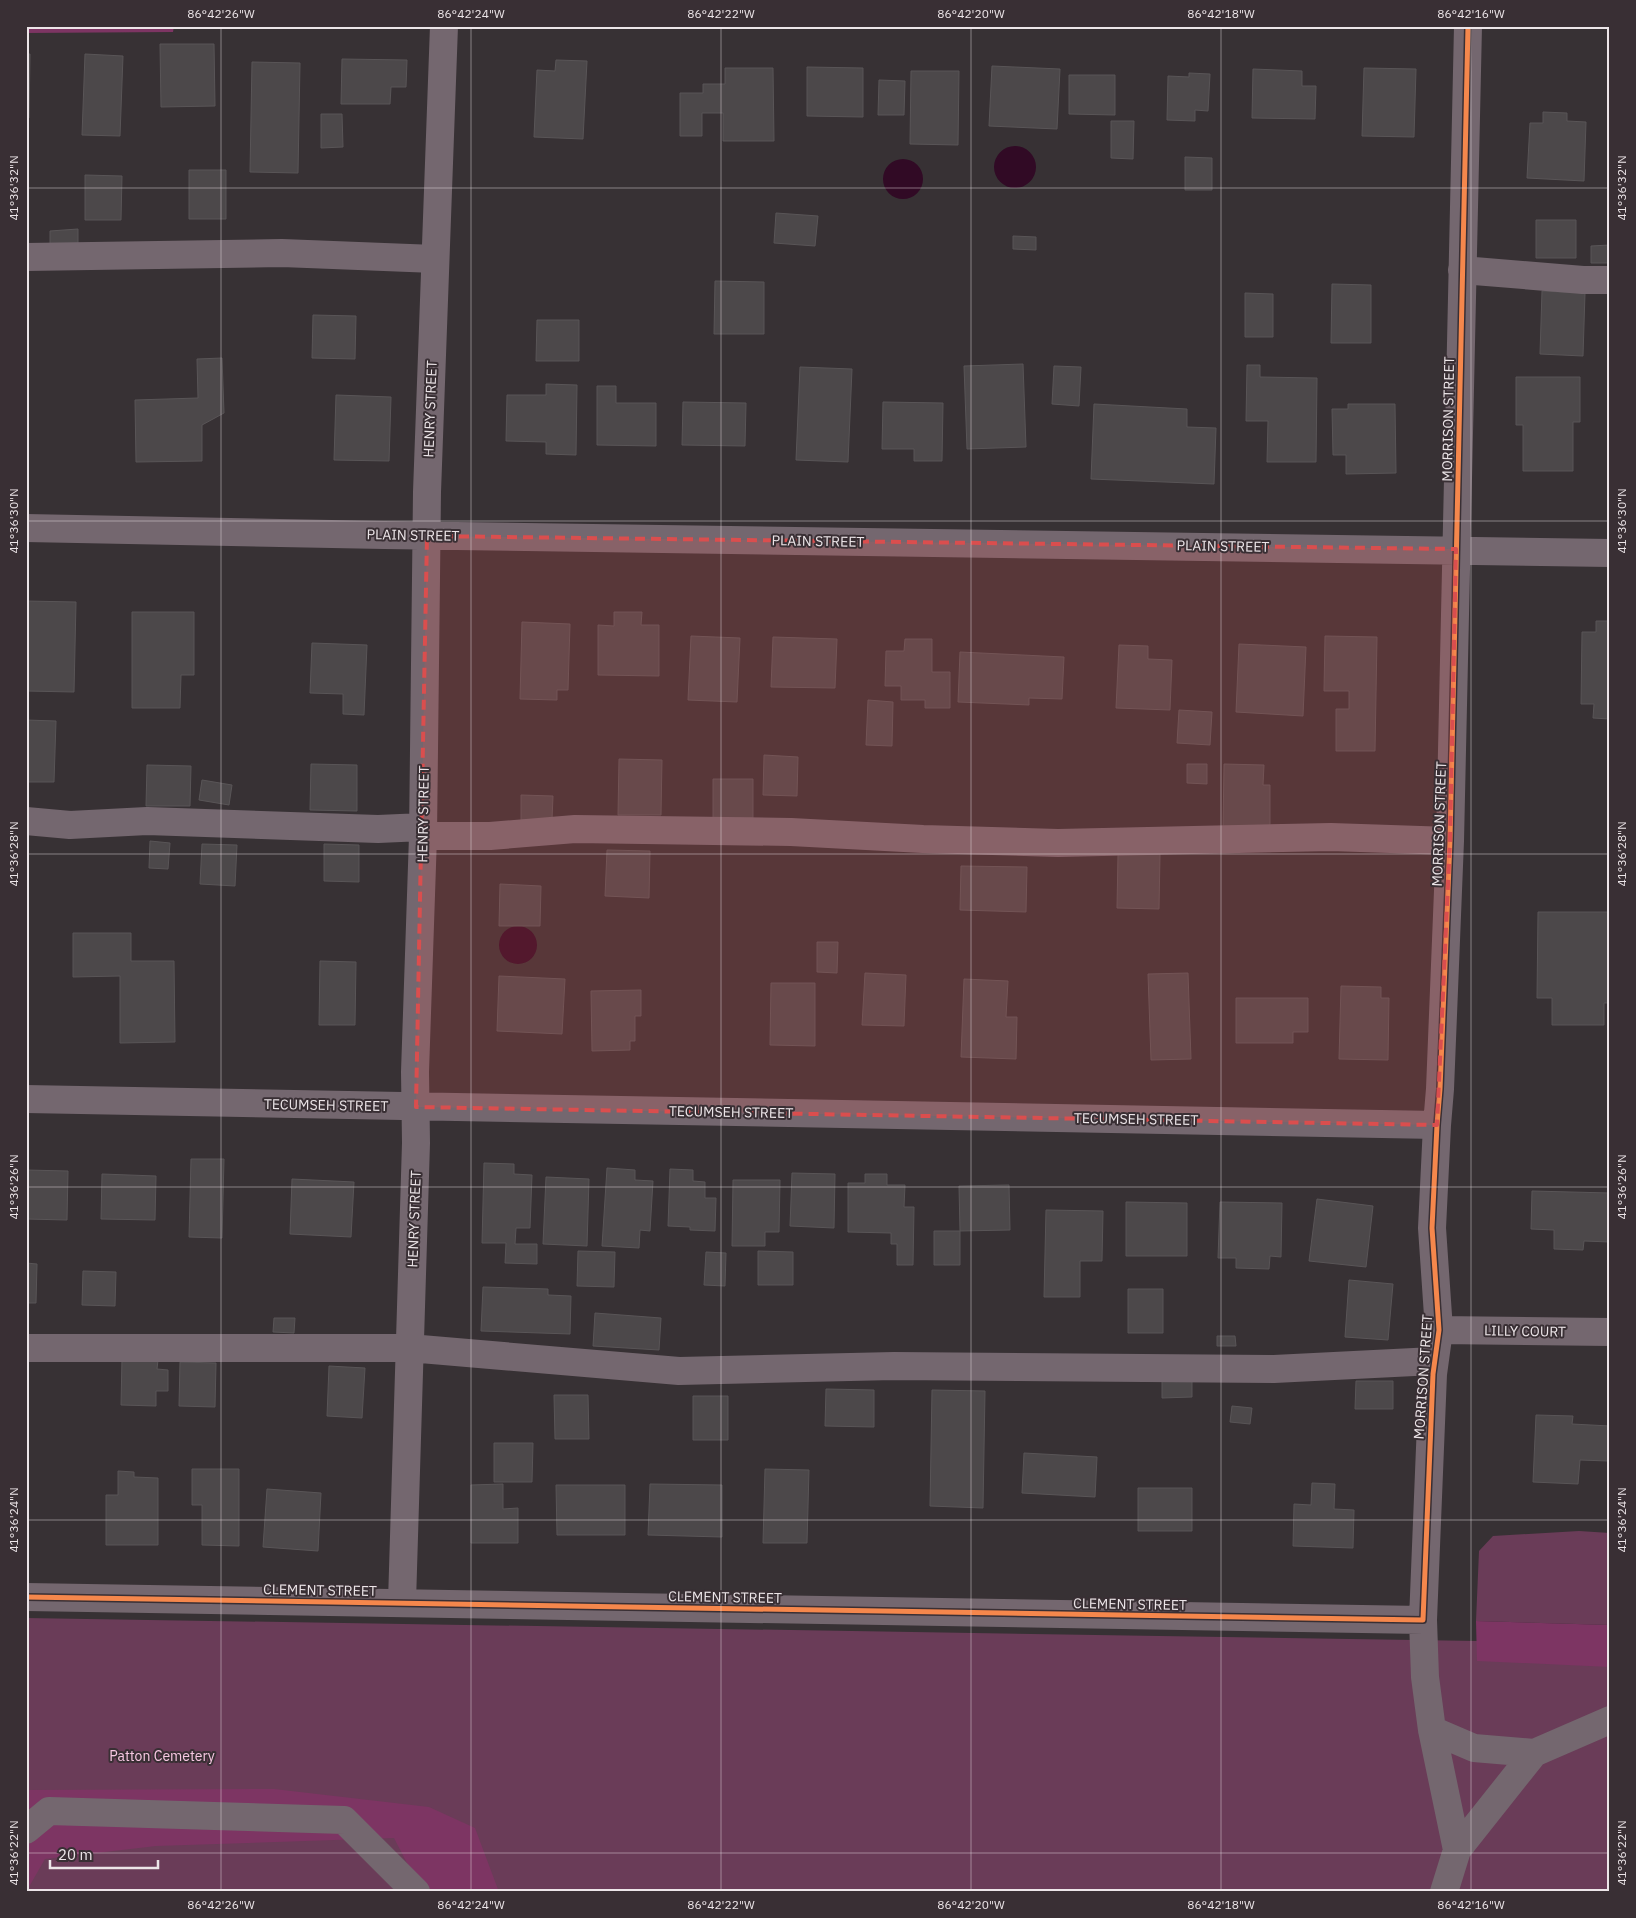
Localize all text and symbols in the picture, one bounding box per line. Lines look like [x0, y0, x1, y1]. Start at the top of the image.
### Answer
text: 86°42'26"W [187, 6, 255, 21]
text: 86°42'24"W [437, 6, 505, 21]
text: 86°42'22"W [687, 6, 755, 21]
text: 86°42'20"W [937, 6, 1005, 21]
text: 86°42'18"W [1187, 6, 1255, 21]
text: 86°42'16"W [1437, 6, 1505, 21]
text: 41°36'32"N [6, 155, 21, 221]
text: 41°36'32"N [1614, 155, 1629, 221]
street label: MORRISON STREET [1438, 356, 1458, 482]
street label: HENRY STREET [419, 360, 441, 458]
text: 41°36'30"N [6, 488, 21, 554]
text: 41°36'30"N [1614, 488, 1629, 554]
street label: PLAIN STREET [366, 525, 460, 545]
street label: PLAIN STREET [771, 531, 865, 551]
street label: PLAIN STREET [1176, 536, 1270, 556]
street label: MORRISON STREET [1428, 761, 1450, 887]
street label: HENRY STREET [413, 765, 433, 863]
text: 41°36'28"N [6, 821, 21, 887]
text: 41°36'28"N [1614, 821, 1629, 887]
street label: TECUMSEH STREET [264, 1095, 388, 1115]
street label: TECUMSEH STREET [669, 1102, 793, 1122]
street label: TECUMSEH STREET [1074, 1109, 1198, 1129]
text: 41°36'26"N [6, 1154, 21, 1220]
text: 41°36'26"N [1614, 1154, 1629, 1220]
street label: HENRY STREET [403, 1170, 425, 1268]
street label: MORRISON STREET [1410, 1314, 1436, 1440]
street label: LILLY COURT [1484, 1321, 1566, 1341]
text: 41°36'24"N [6, 1487, 21, 1553]
text: 41°36'24"N [1614, 1487, 1629, 1553]
street label: CLEMENT STREET [263, 1580, 377, 1600]
street label: CLEMENT STREET [668, 1587, 782, 1607]
street label: CLEMENT STREET [1073, 1594, 1187, 1614]
park label: Patton Cemetery [109, 1747, 215, 1765]
text: 41°36'22"N [6, 1820, 21, 1886]
text: 41°36'22"N [1614, 1820, 1629, 1886]
scale bar [50, 1838, 158, 1870]
text: 20 m [58, 1845, 93, 1864]
text: 86°42'26"W [187, 1897, 255, 1912]
text: 86°42'24"W [437, 1897, 505, 1912]
text: 86°42'22"W [687, 1897, 755, 1912]
text: 86°42'20"W [937, 1897, 1005, 1912]
text: 86°42'18"W [1187, 1897, 1255, 1912]
text: 86°42'16"W [1437, 1897, 1505, 1912]

